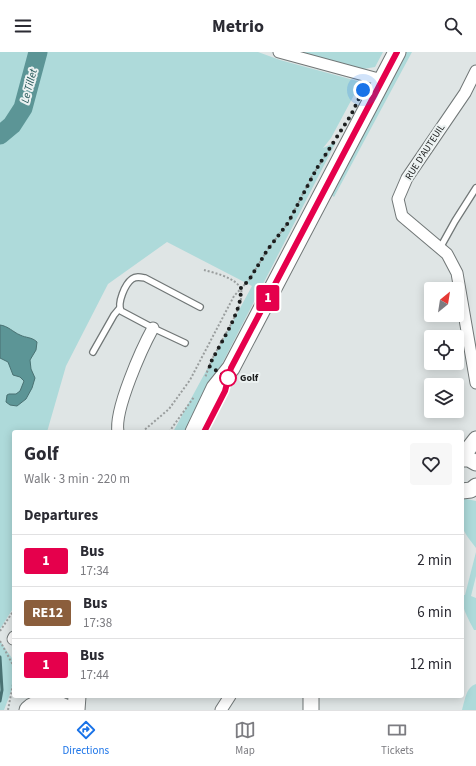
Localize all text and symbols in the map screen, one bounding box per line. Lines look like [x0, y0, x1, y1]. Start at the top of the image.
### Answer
text: Metrio [212, 14, 264, 39]
icon: menu [12, 15, 34, 37]
icon: search [442, 15, 464, 37]
water label: Le Tillet [17, 67, 41, 105]
your location [353, 80, 373, 100]
street label: RUE D'AUTEUIL [402, 121, 448, 183]
north arrow [424, 282, 464, 322]
map controls [424, 282, 464, 418]
line badge: 1 [255, 285, 281, 311]
text: 1 [264, 288, 272, 308]
button: locate [424, 330, 464, 370]
marker: Golf [219, 369, 237, 387]
place label: Golf [240, 371, 259, 385]
button: layers [424, 378, 464, 418]
text: Golf [24, 441, 59, 468]
button: heart [410, 443, 452, 485]
text: Walk · 3 min · 220 m [24, 470, 130, 488]
text: Departures [24, 505, 98, 526]
text: Bus [80, 541, 104, 562]
text: 2 min [417, 550, 452, 571]
text: 1 [42, 551, 50, 571]
text: 17:34 [80, 562, 109, 580]
text: Bus [83, 593, 107, 614]
text: 6 min [417, 602, 452, 623]
text: RE12 [32, 603, 63, 623]
text: 17:38 [83, 614, 112, 632]
text: Bus [80, 645, 104, 666]
text: 12 min [410, 654, 452, 675]
text: 1 [42, 655, 50, 675]
text: 17:44 [80, 666, 109, 684]
tab: Directions [63, 719, 109, 758]
tab: Map [234, 719, 256, 758]
tab: Tickets [381, 719, 414, 758]

